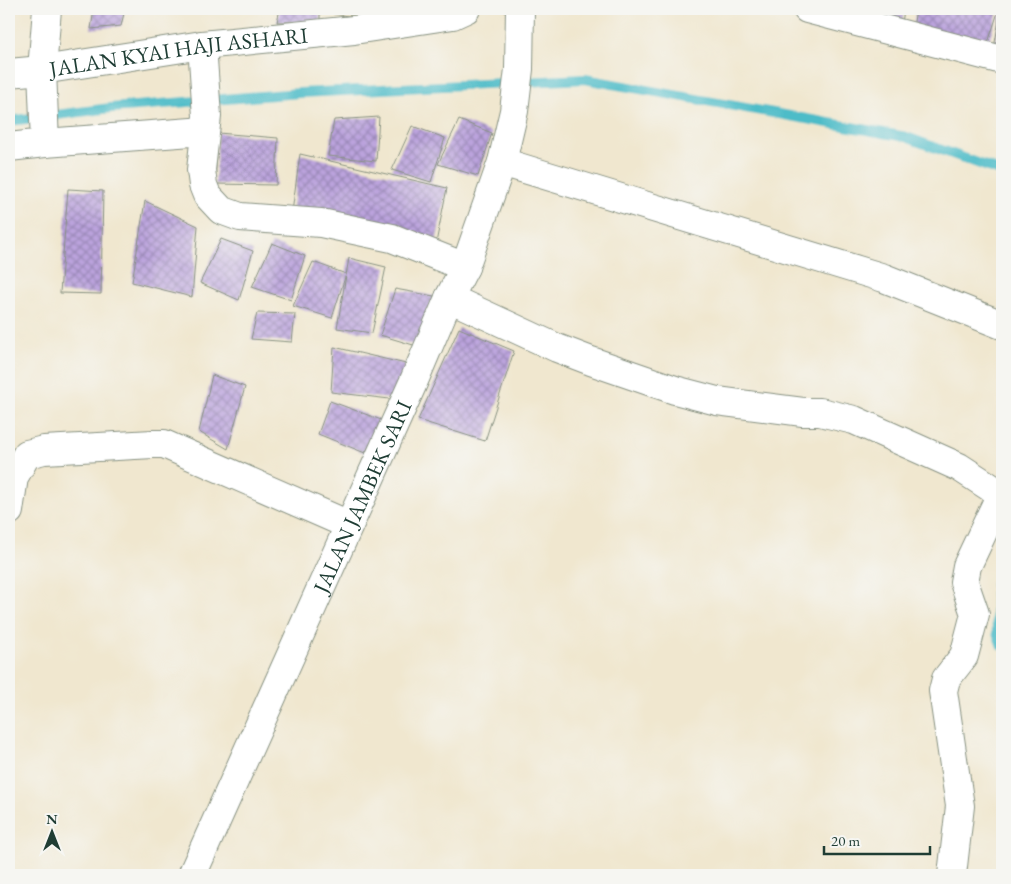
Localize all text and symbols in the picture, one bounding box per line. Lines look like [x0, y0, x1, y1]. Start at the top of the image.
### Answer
street label: JALAN KYAI HAJI ASHARI [45, 20, 310, 83]
street label: JALAN JAMBEK SARI [305, 395, 418, 599]
north arrow [28, 806, 78, 856]
text: N [46, 810, 58, 828]
scale bar [824, 824, 930, 856]
text: 20 m [831, 831, 860, 850]

